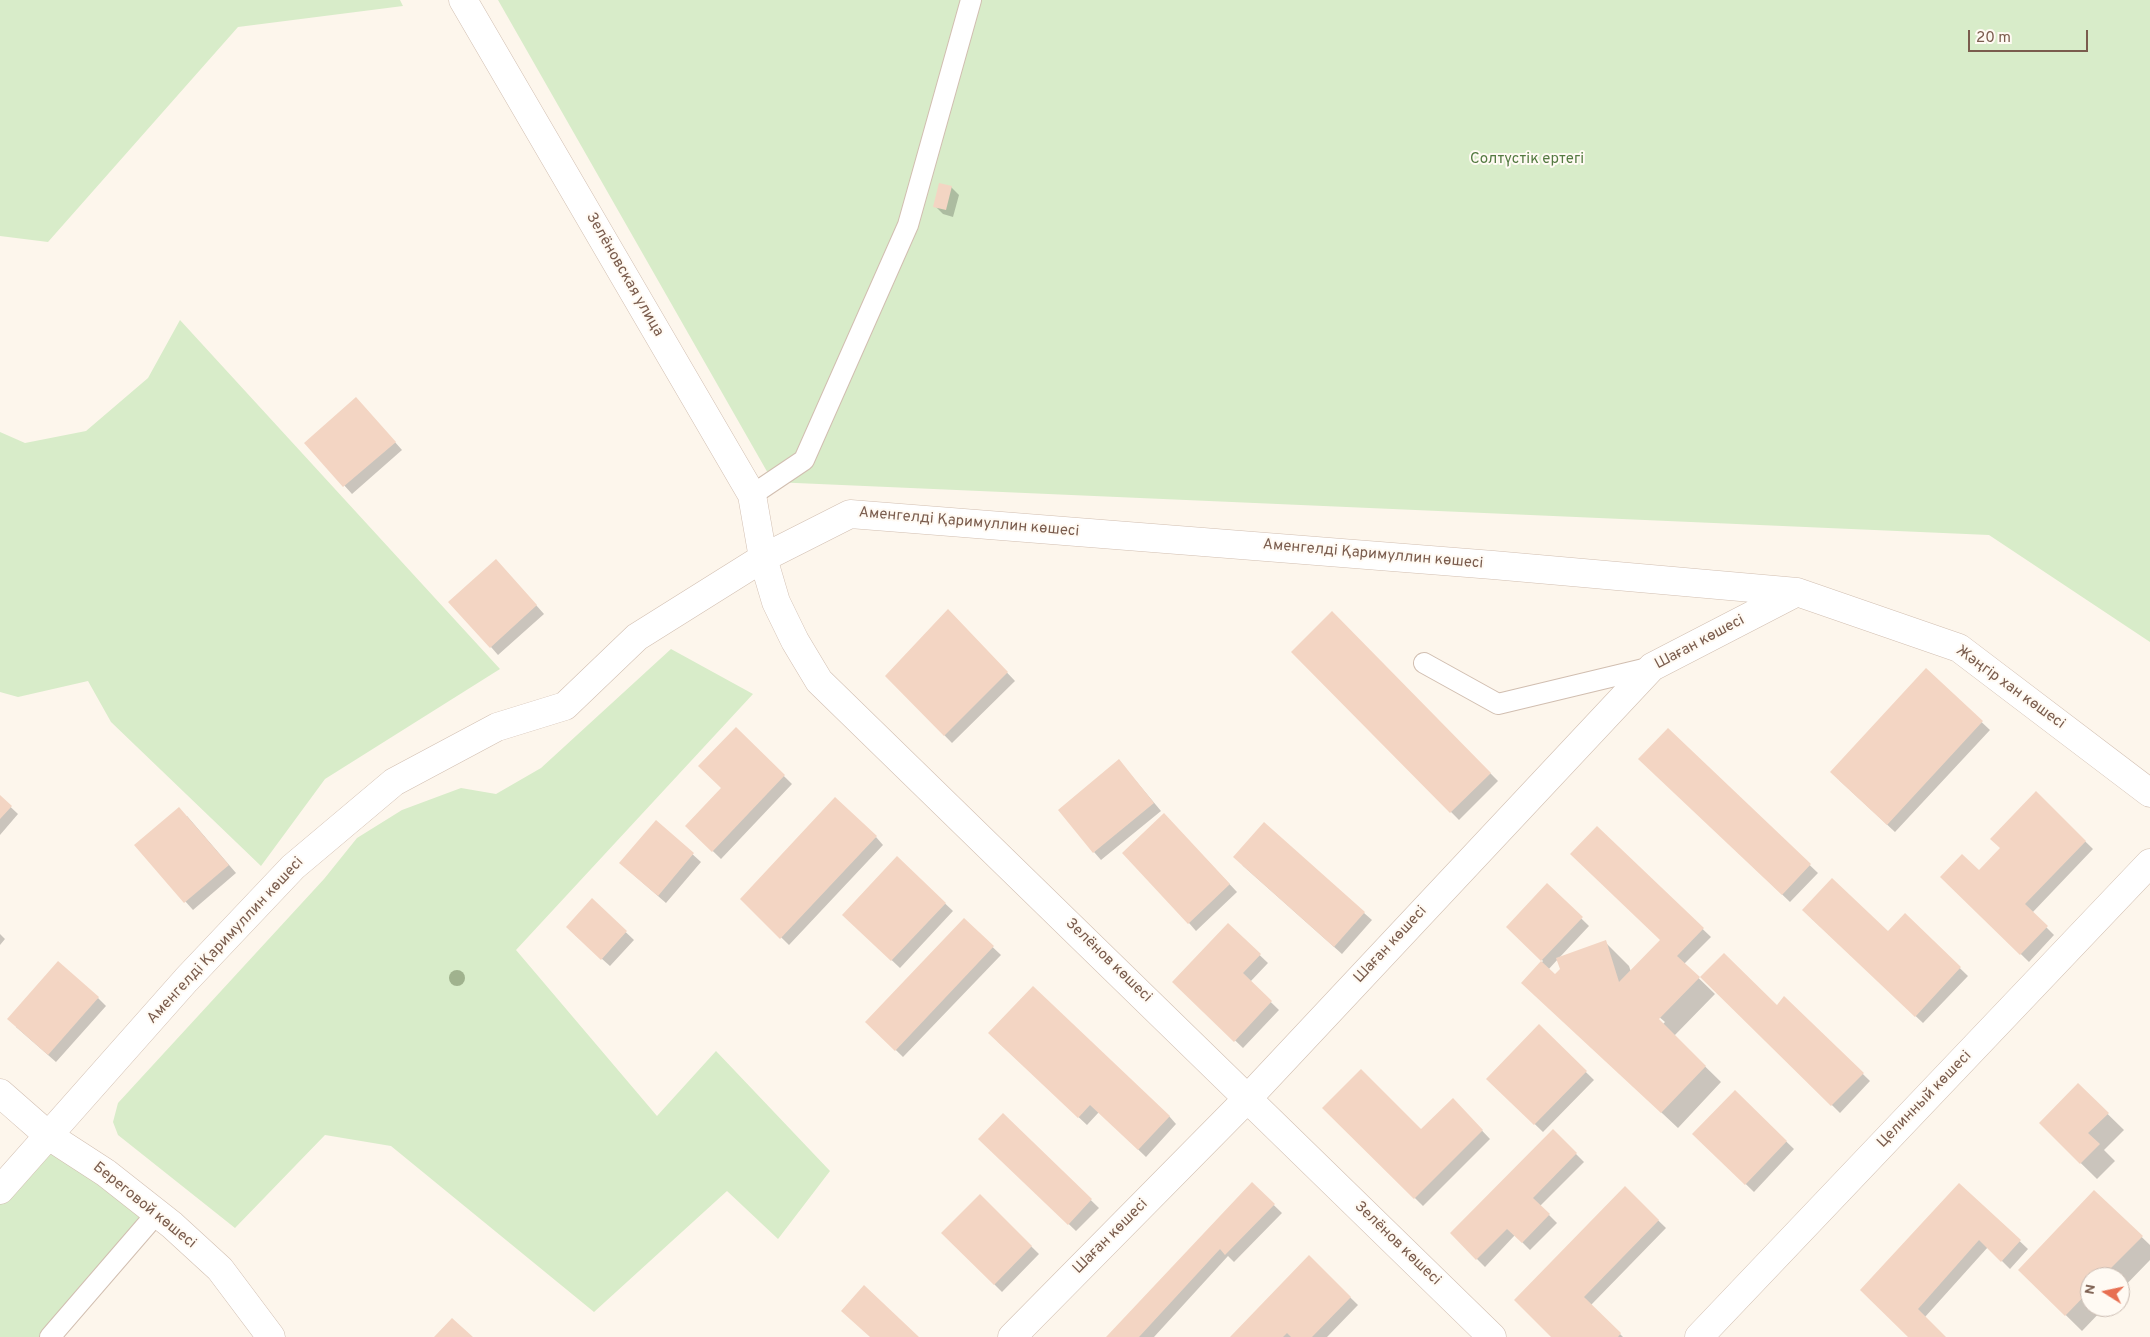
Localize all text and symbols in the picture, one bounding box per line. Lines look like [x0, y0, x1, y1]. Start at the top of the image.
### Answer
scale bar [1970, 20, 2090, 52]
text: 20 m [1976, 29, 2011, 48]
park label: Солтүстік ертегі [1470, 151, 1584, 169]
street label: Зелёновская улица [581, 210, 667, 340]
street label: Аменгелді Қаримуллин көшесі [858, 504, 1080, 542]
street label: Аменгелді Қаримуллин көшесі [1262, 536, 1484, 574]
street label: Шаған көшесі [1652, 612, 1748, 674]
street label: Жәңгір хан көшесі [1952, 642, 2068, 734]
street label: Аменгелді Қаримуллин көшесі [144, 854, 308, 1028]
street label: Шаған көшесі [1351, 903, 1431, 987]
street label: Зелёнов көшесі [1061, 915, 1155, 1007]
street label: Целинный көшесі [1874, 1048, 1976, 1152]
street label: Береговой көшесі [89, 1159, 199, 1253]
street label: Шаған көшесі [1070, 1196, 1152, 1278]
street label: Зелёнов көшесі [1350, 1198, 1444, 1290]
north arrow [2080, 1267, 2130, 1317]
text: N [2081, 1283, 2100, 1296]

